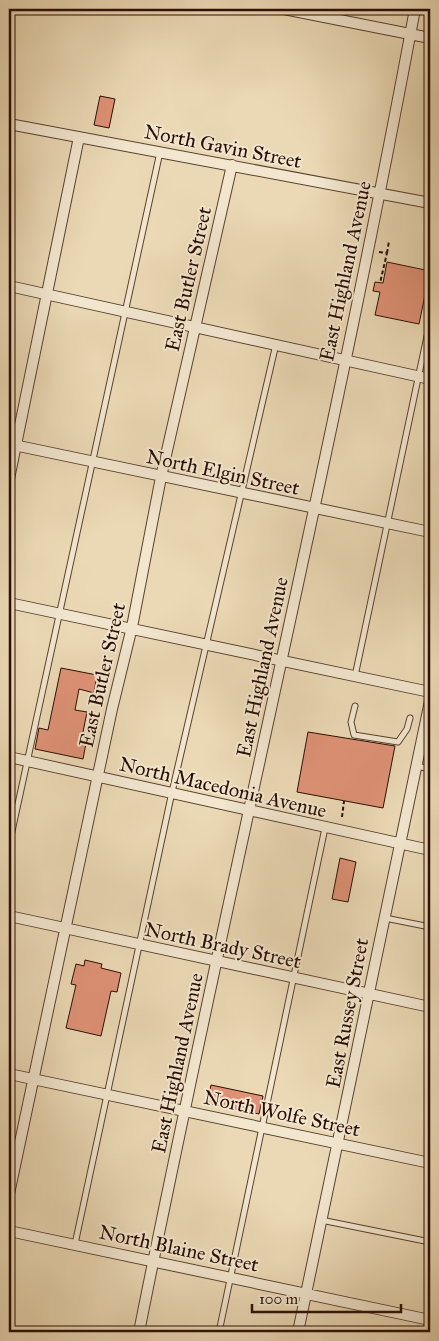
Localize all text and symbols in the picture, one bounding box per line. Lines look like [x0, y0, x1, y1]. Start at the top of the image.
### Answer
street label: North Gavin Street [142, 119, 304, 173]
street label: East Highland Avenue [314, 179, 377, 364]
street label: East Butler Street [160, 204, 216, 354]
street label: North Elgin Street [144, 444, 302, 501]
street label: East Highland Avenue [231, 575, 294, 760]
street label: East Butler Street [74, 600, 130, 750]
street label: North Macedonia Avenue [117, 751, 329, 823]
street label: North Brady Street [143, 917, 303, 973]
street label: East Russey Street [321, 936, 373, 1090]
street label: East Highland Avenue [146, 971, 209, 1156]
street label: North Wolfe Street [202, 1085, 362, 1141]
street label: North Blaine Street [97, 1219, 261, 1277]
scale bar [252, 1281, 400, 1313]
text: 100 m [259, 1290, 299, 1308]

